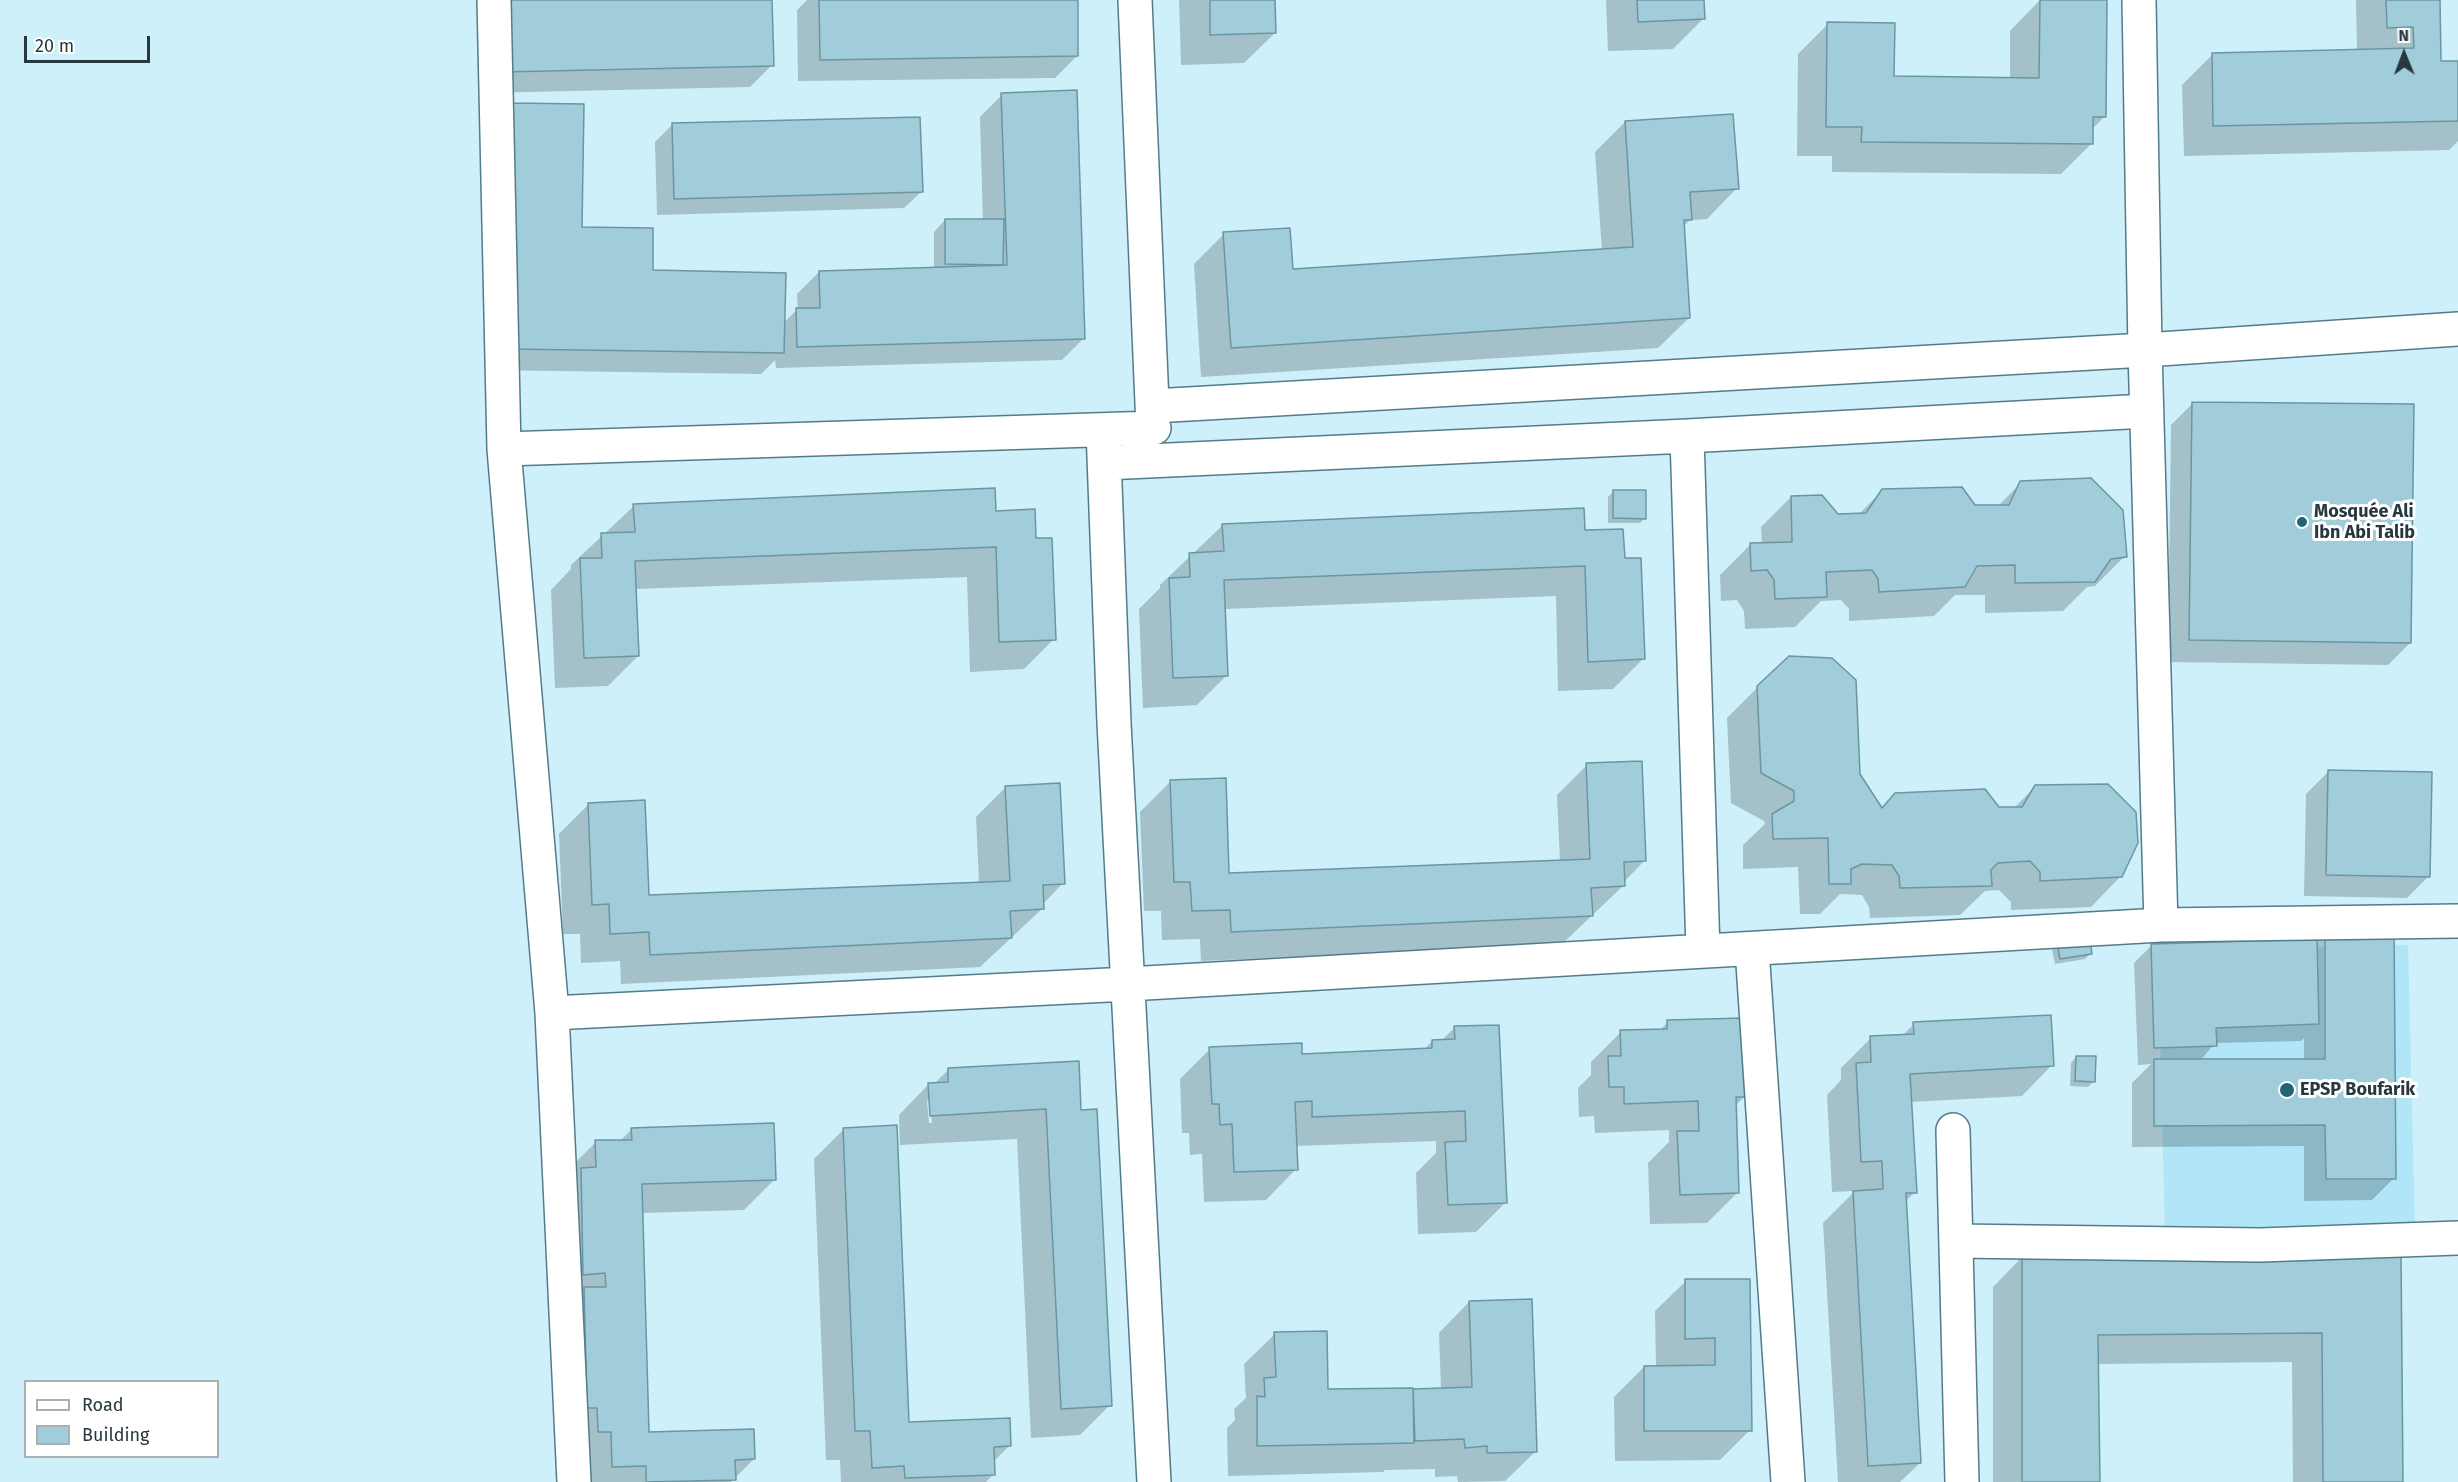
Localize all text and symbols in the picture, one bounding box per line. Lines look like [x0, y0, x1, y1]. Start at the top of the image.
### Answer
scale bar [27, 24, 153, 62]
north arrow [2374, 24, 2434, 84]
text: N [2398, 26, 2409, 45]
text: 20 m [35, 35, 74, 57]
place label: Mosquée Ali Ibn Abi Talib [2314, 501, 2415, 544]
marker: Mosquée Ali Ibn Abi Talib [2295, 515, 2309, 529]
place label: EPSP Boufarik [2300, 1079, 2415, 1101]
marker: EPSP Boufarik [2278, 1081, 2296, 1099]
legend [24, 1380, 219, 1458]
text: Road [82, 1394, 124, 1416]
text: Building [82, 1424, 149, 1446]

